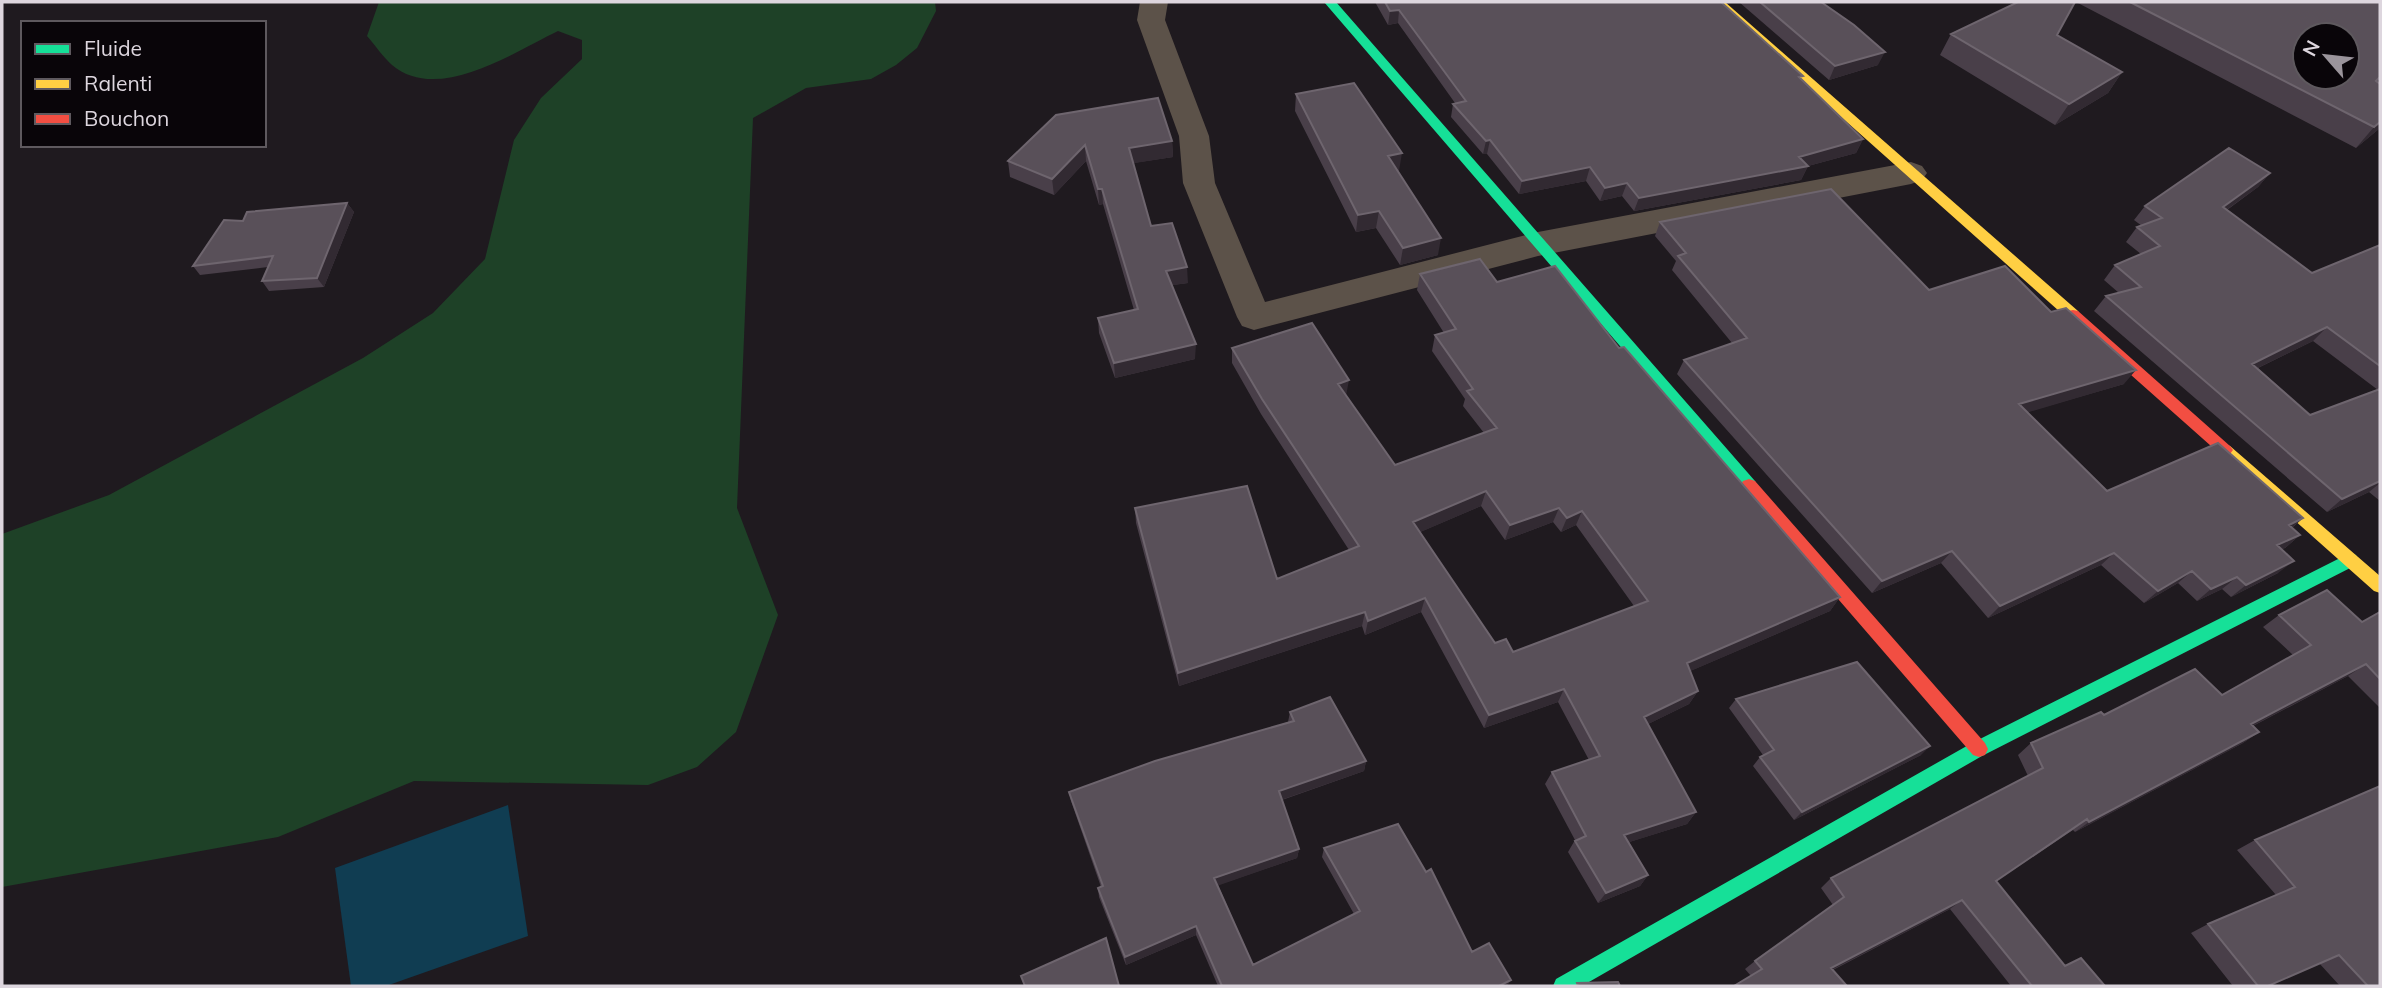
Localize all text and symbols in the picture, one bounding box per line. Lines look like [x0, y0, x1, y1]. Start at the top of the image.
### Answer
legend [21, 21, 266, 147]
north arrow [2291, 21, 2361, 91]
text: Fluide [84, 35, 142, 61]
text: N [2297, 36, 2325, 60]
text: Ralenti [84, 70, 152, 96]
text: Bouchon [84, 105, 169, 131]

